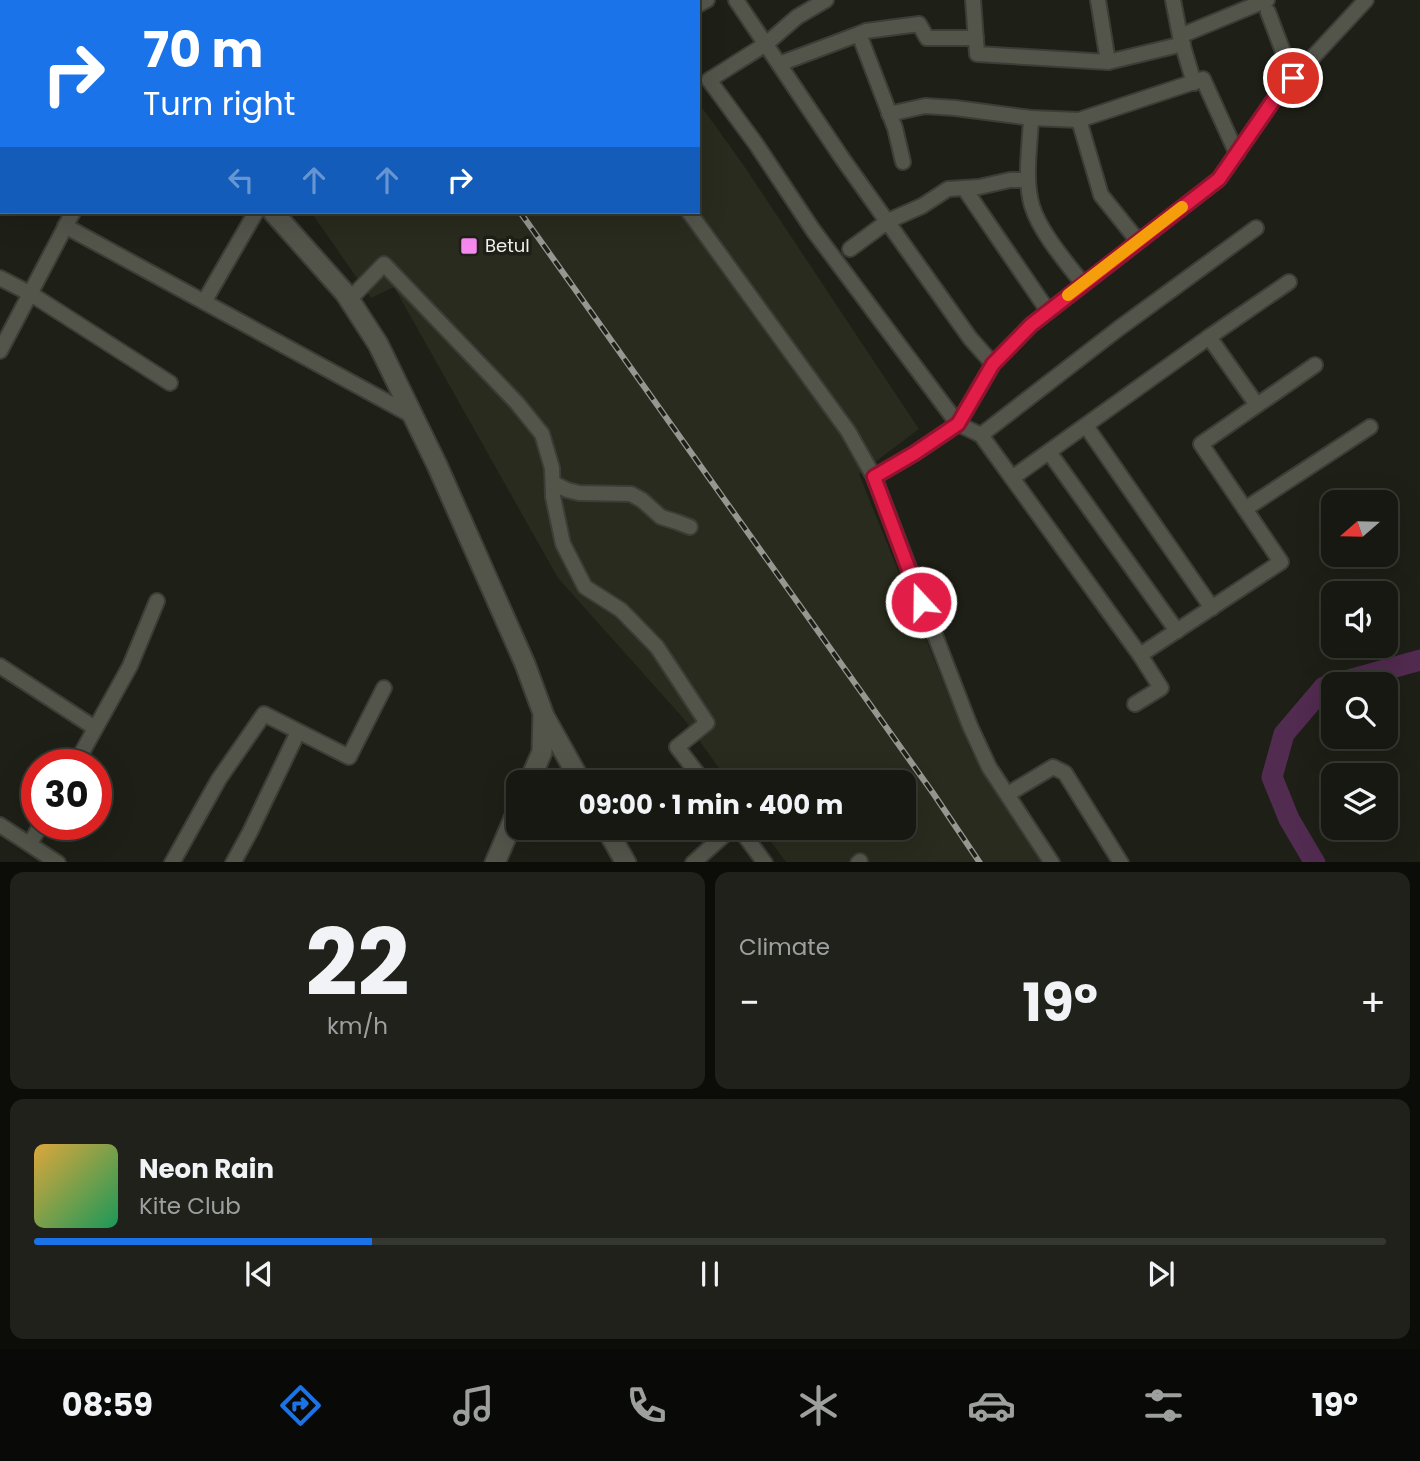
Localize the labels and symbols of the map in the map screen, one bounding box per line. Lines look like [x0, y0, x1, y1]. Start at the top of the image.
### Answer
pin [1263, 48, 1323, 108]
place label: Betul [485, 233, 530, 258]
marker: Betul [459, 236, 479, 256]
north arrow [1321, 490, 1398, 567]
position arrow [884, 565, 958, 639]
speed limit sign: 30 [21, 749, 112, 840]

